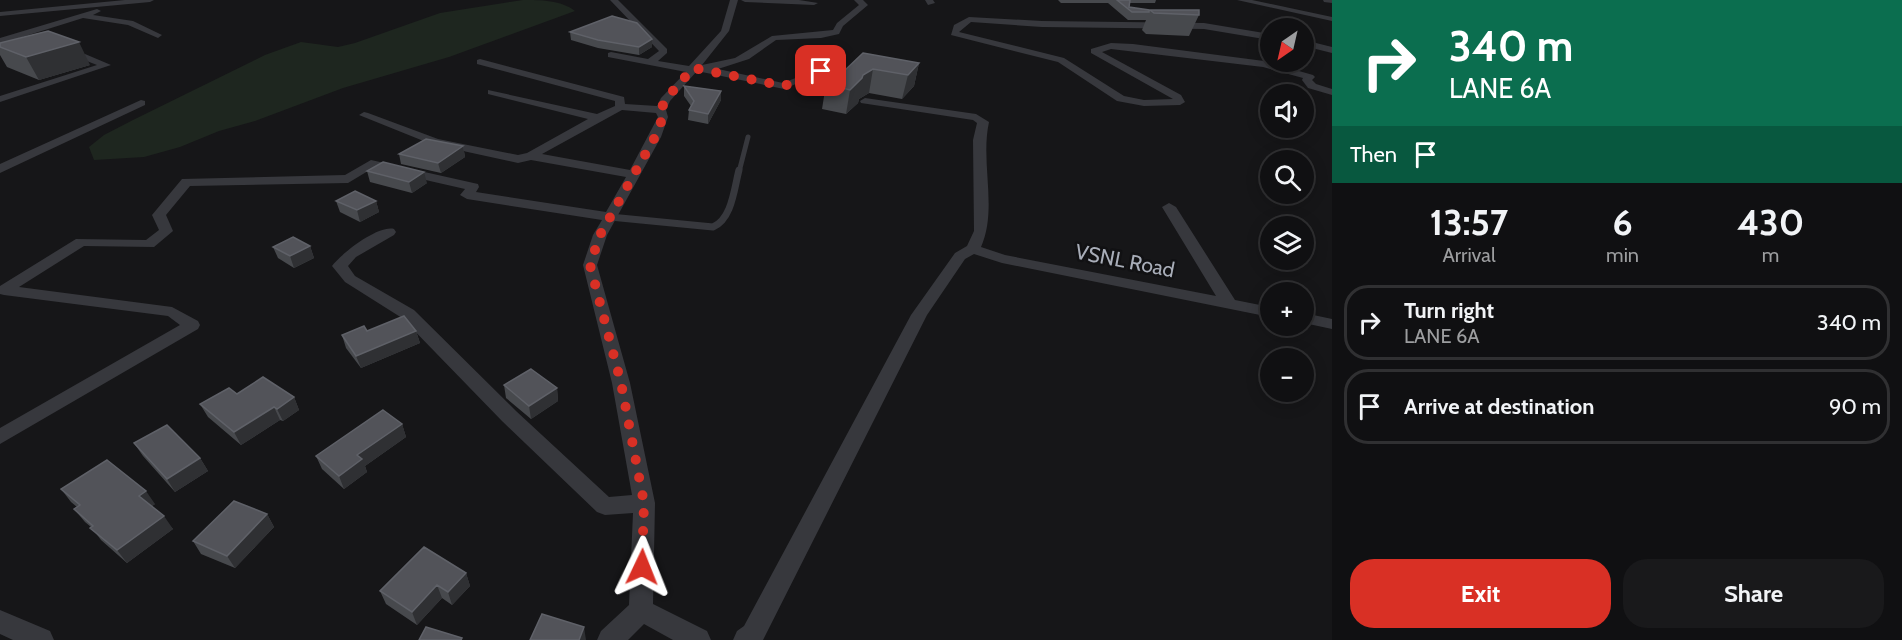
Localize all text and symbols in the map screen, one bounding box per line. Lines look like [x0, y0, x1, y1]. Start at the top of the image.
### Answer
north arrow [1260, 18, 1314, 72]
map controls [1260, 18, 1314, 402]
text: 340 m [1449, 20, 1573, 72]
icon: right [1350, 24, 1428, 102]
pin [795, 45, 846, 96]
icon: arrive [804, 54, 837, 87]
text: LANE 6A [1449, 72, 1551, 105]
button: sound [1260, 84, 1314, 138]
icon: arrive [1409, 138, 1442, 171]
text: Then [1350, 141, 1397, 168]
button: search [1260, 150, 1314, 204]
text: 13:57 [1430, 200, 1508, 244]
text: 6 [1612, 200, 1633, 244]
text: 430 [1737, 200, 1804, 244]
button: layers [1260, 216, 1314, 270]
street label: VSNL Road [1073, 239, 1177, 282]
text: Arrival [1442, 243, 1496, 267]
text: min [1606, 243, 1639, 267]
text: m [1762, 243, 1779, 267]
button: + [1260, 282, 1314, 336]
text: Turn right [1404, 297, 1494, 324]
icon: right [1353, 306, 1386, 339]
text: 340 m [1817, 309, 1881, 336]
text: LANE 6A [1404, 324, 1480, 348]
button: − [1260, 348, 1314, 402]
icon: arrive [1353, 390, 1386, 423]
text: Arrive at destination [1404, 393, 1594, 420]
text: 90 m [1829, 393, 1881, 420]
position arrow [610, 535, 674, 599]
button: Exit [1350, 559, 1611, 628]
button: Share [1623, 559, 1884, 628]

